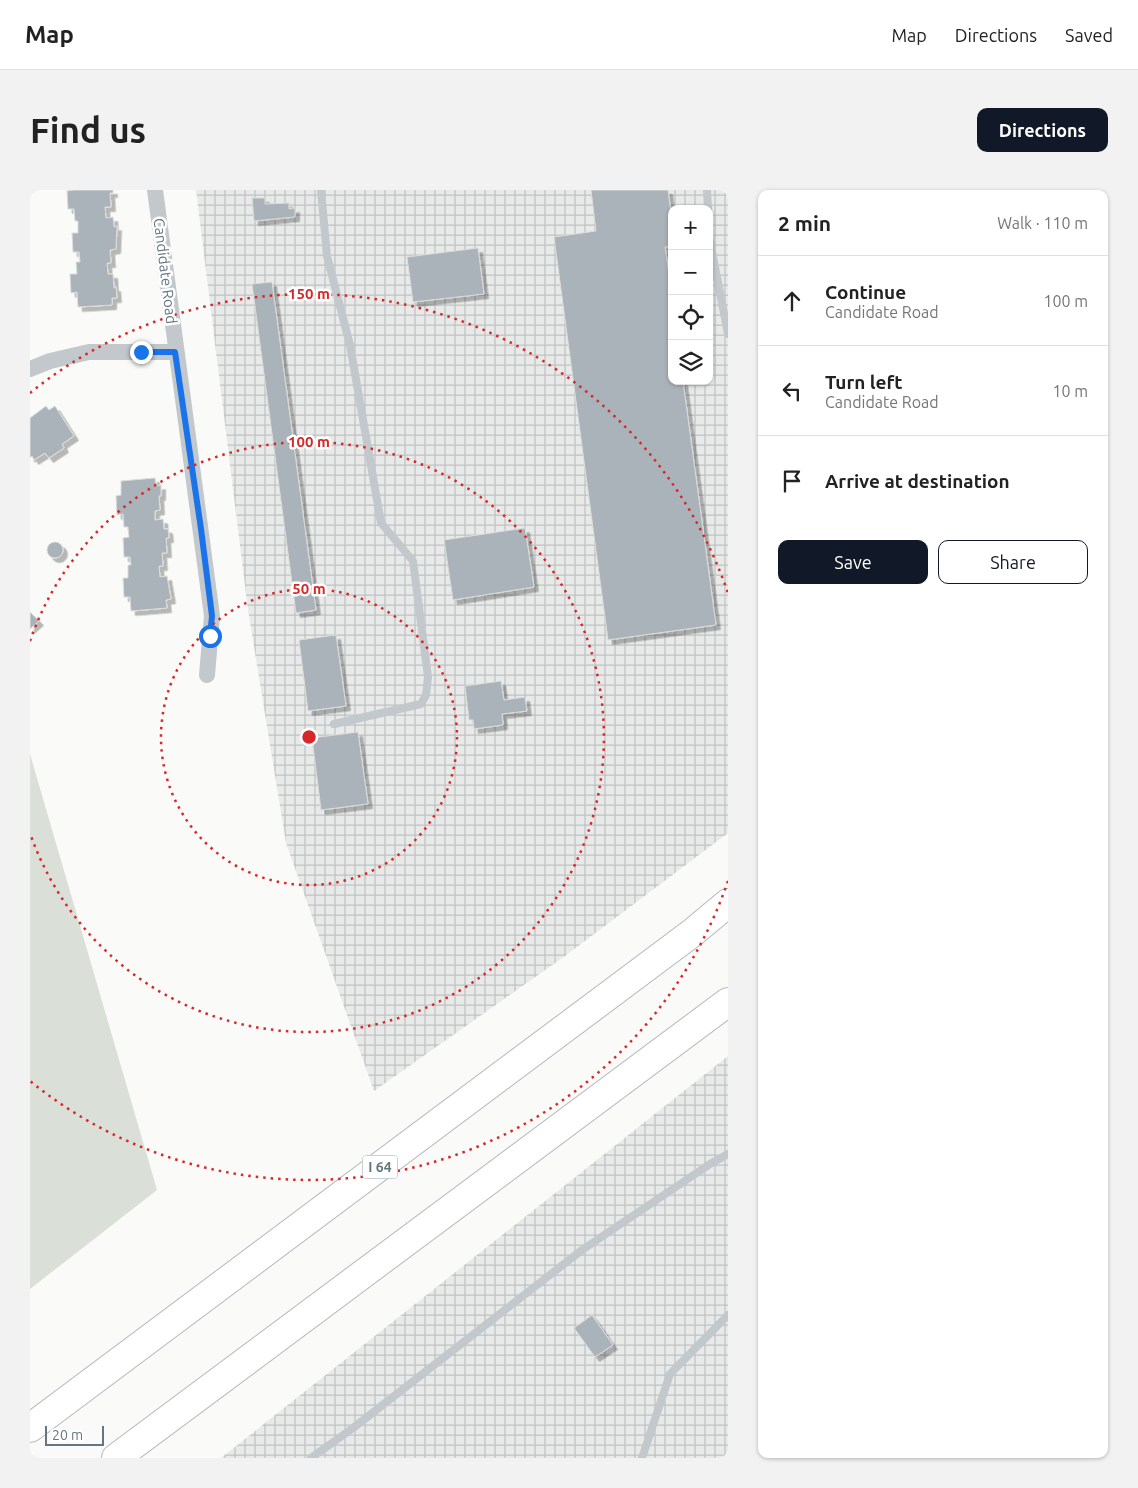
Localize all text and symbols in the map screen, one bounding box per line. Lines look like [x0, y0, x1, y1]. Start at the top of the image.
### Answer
text: Map [25, 21, 74, 48]
text: Map [891, 25, 927, 45]
text: Directions [955, 25, 1037, 45]
text: Saved [1065, 25, 1113, 45]
button: Directions [977, 108, 1108, 152]
text: Find us [30, 110, 146, 150]
map controls [668, 205, 713, 385]
button: + [668, 205, 713, 250]
text: 2 min [778, 211, 831, 235]
text: Walk · 110 m [997, 214, 1088, 232]
street label: Candidate Road [151, 217, 180, 325]
button: − [668, 250, 713, 295]
text: Continue [825, 281, 906, 303]
text: 150 m [288, 285, 330, 302]
icon: ahead [778, 287, 806, 315]
text: 100 m [1043, 292, 1088, 310]
button: locate [668, 295, 713, 340]
text: Candidate Road [825, 303, 939, 321]
button: layers [668, 340, 713, 385]
route end [130, 341, 153, 364]
text: Turn left [825, 371, 903, 393]
icon: left [778, 377, 806, 405]
text: 10 m [1052, 382, 1088, 400]
text: Candidate Road [825, 393, 939, 411]
text: 100 m [288, 433, 330, 450]
icon: arrive [778, 467, 806, 495]
text: Arrive at destination [825, 470, 1010, 492]
button: Save [778, 540, 928, 584]
button: Share [938, 540, 1088, 584]
text: 50 m [292, 580, 326, 597]
route start [199, 625, 222, 648]
centre of rings [300, 728, 318, 746]
road number: I 64 [362, 1156, 398, 1179]
scale bar [45, 1423, 104, 1446]
text: 20 m [52, 1427, 83, 1443]

